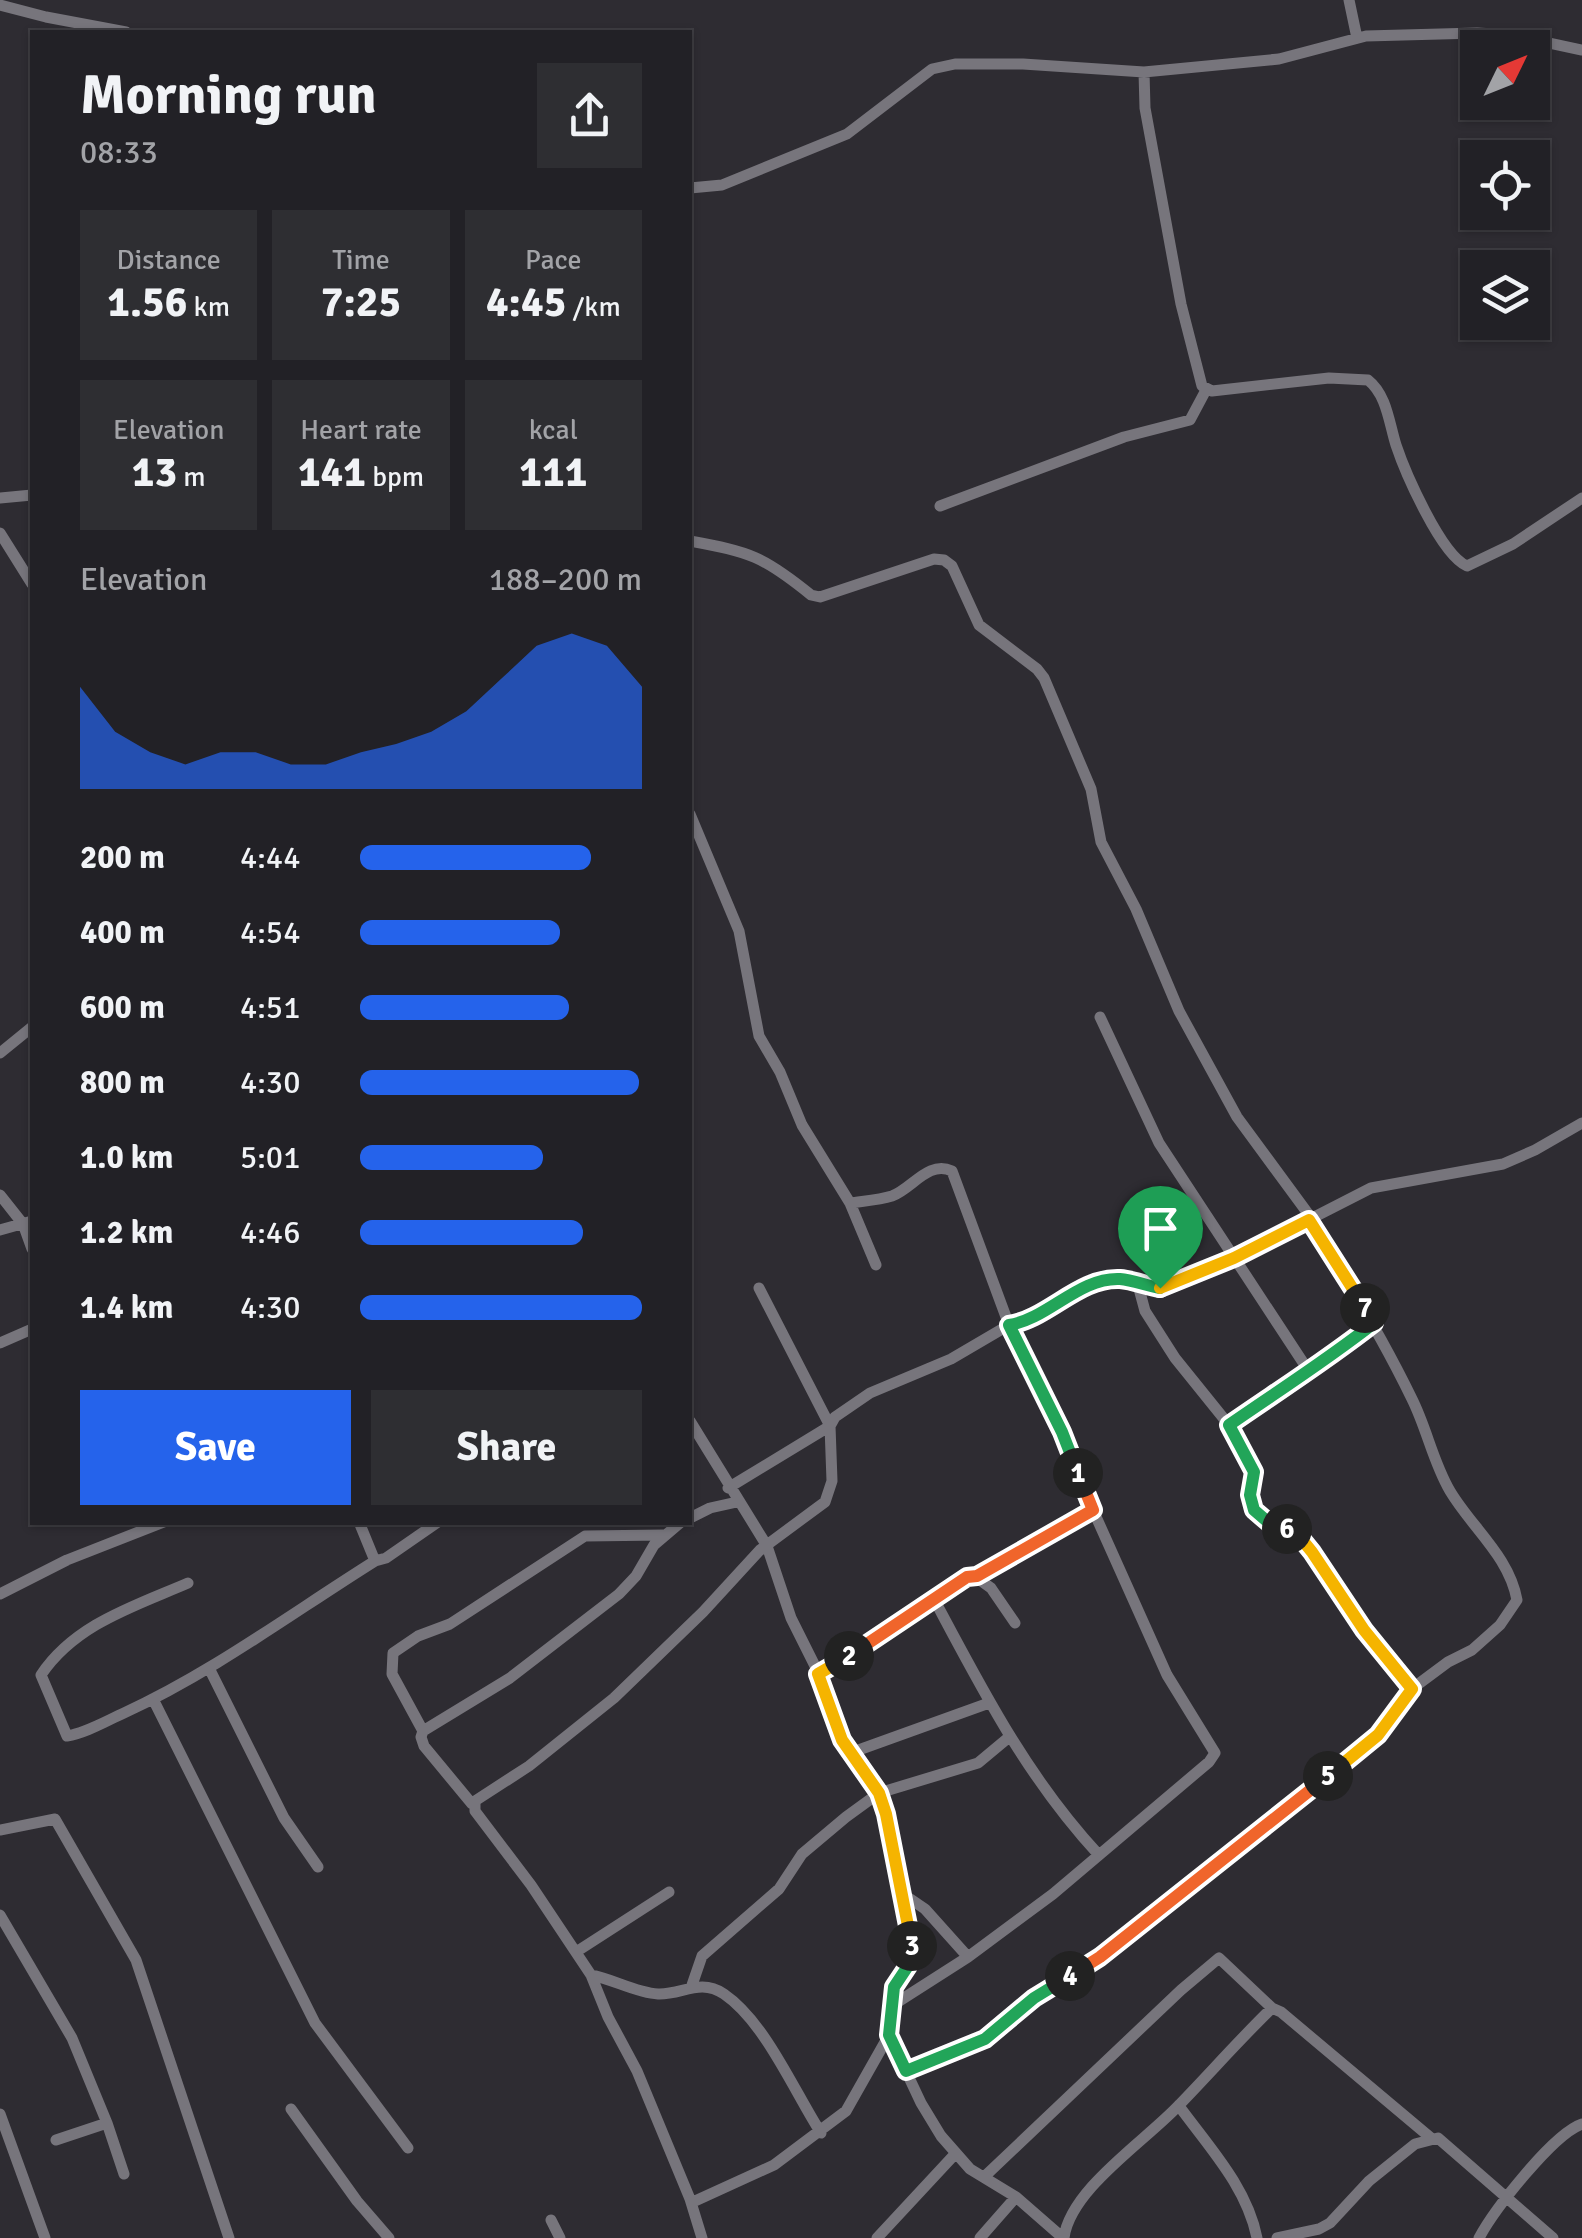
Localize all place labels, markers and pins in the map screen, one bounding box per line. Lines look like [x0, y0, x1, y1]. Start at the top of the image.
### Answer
pin [1118, 1186, 1203, 1289]
pin: 7 [1340, 1283, 1390, 1333]
pin: 1 [1053, 1448, 1103, 1498]
pin: 6 [1262, 1504, 1312, 1554]
pin: 2 [824, 1631, 874, 1681]
pin: 5 [1303, 1751, 1353, 1801]
pin: 3 [887, 1921, 937, 1971]
pin: 4 [1045, 1951, 1095, 2001]

